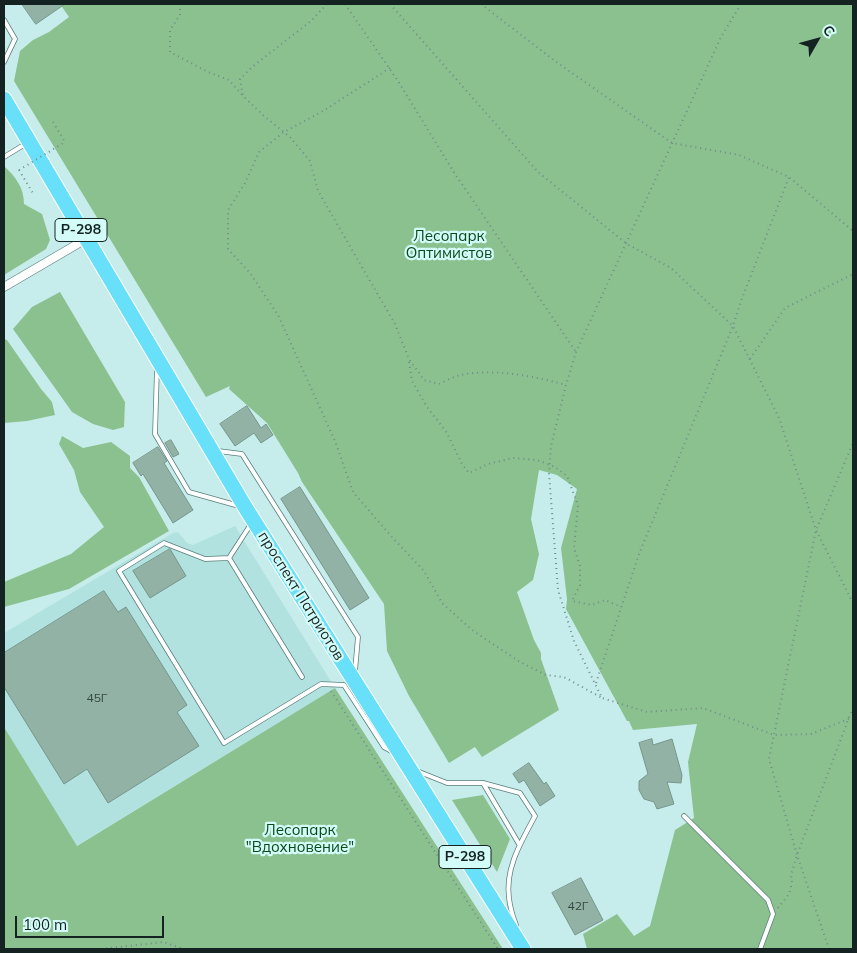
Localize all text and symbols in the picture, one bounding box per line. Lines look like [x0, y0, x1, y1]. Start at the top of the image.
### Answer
north arrow [792, 15, 842, 65]
text: С [819, 21, 839, 40]
road number: Р-298 [55, 218, 107, 242]
park label: Лесопарк Оптимистов [406, 227, 492, 262]
street label: проспект Патриотов [254, 528, 348, 664]
house number: 45Г [86, 691, 108, 705]
park label: Лесопарк "Вдохновение" [246, 821, 354, 856]
road number: Р-298 [439, 846, 491, 869]
house number: 42Г [567, 899, 589, 913]
scale bar [18, 906, 166, 938]
text: 100 m [23, 915, 67, 934]

